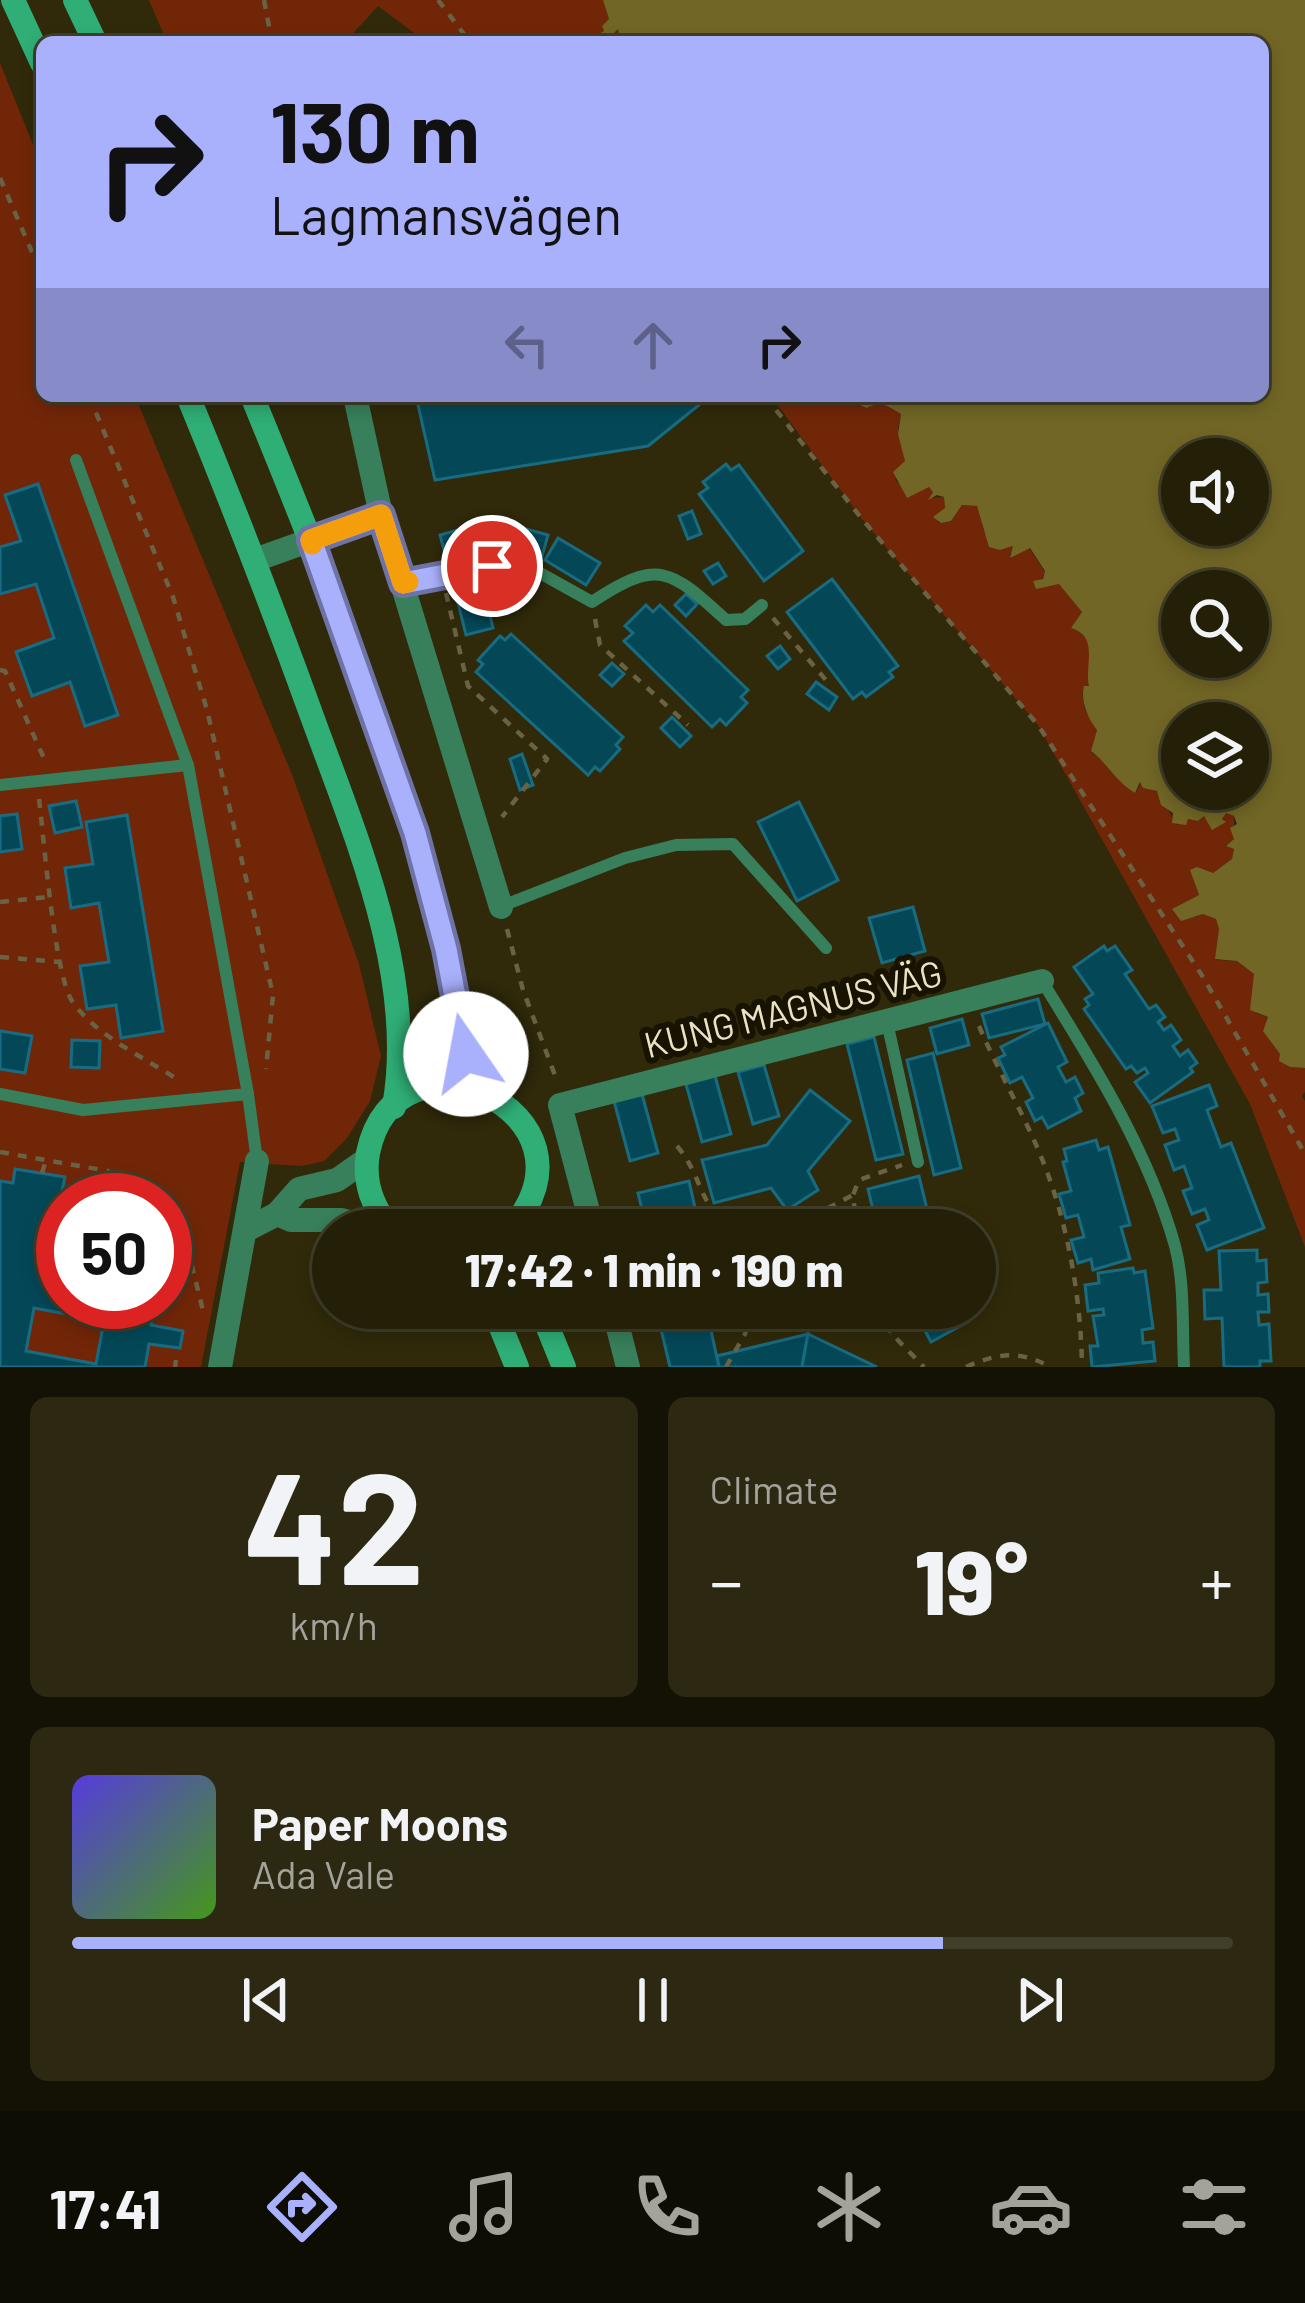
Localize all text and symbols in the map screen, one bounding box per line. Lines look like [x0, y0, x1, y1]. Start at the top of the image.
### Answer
text: 130 m [270, 79, 480, 180]
icon: right [72, 84, 228, 240]
text: Lagmansvägen [270, 181, 622, 246]
icon: left [494, 312, 560, 378]
icon: ahead [620, 312, 686, 378]
icon: right [746, 312, 812, 378]
map controls [1161, 438, 1269, 810]
button: sound [1161, 438, 1269, 546]
pin [441, 515, 543, 617]
icon: arrive [459, 533, 525, 599]
button: search [1161, 570, 1269, 678]
button: layers [1161, 702, 1269, 810]
street label: KUNG MAGNUS VÄG [639, 950, 946, 1065]
position arrow [403, 991, 529, 1117]
speed limit sign: 50 [36, 1173, 192, 1329]
text: 17:42 · 1 min · 190 m [465, 1242, 843, 1296]
text: 42 [243, 1429, 425, 1616]
text: Climate [710, 1465, 839, 1512]
text: 19° [914, 1525, 1028, 1633]
text: − [710, 1540, 743, 1619]
text: + [1200, 1540, 1233, 1619]
text: km/h [290, 1601, 378, 1648]
text: Paper Moons [252, 1796, 508, 1850]
text: Ada Vale [252, 1850, 395, 1897]
icon: previous [233, 1967, 299, 2033]
icon: pause [620, 1967, 686, 2033]
icon: next [1007, 1967, 1073, 2033]
icon: directions [260, 2165, 344, 2249]
icon: music [442, 2165, 526, 2249]
icon: phone [625, 2165, 709, 2249]
icon: climate [807, 2165, 891, 2249]
icon: car [989, 2165, 1073, 2249]
icon: filters [1172, 2165, 1256, 2249]
text: 17:41 [49, 2175, 161, 2240]

